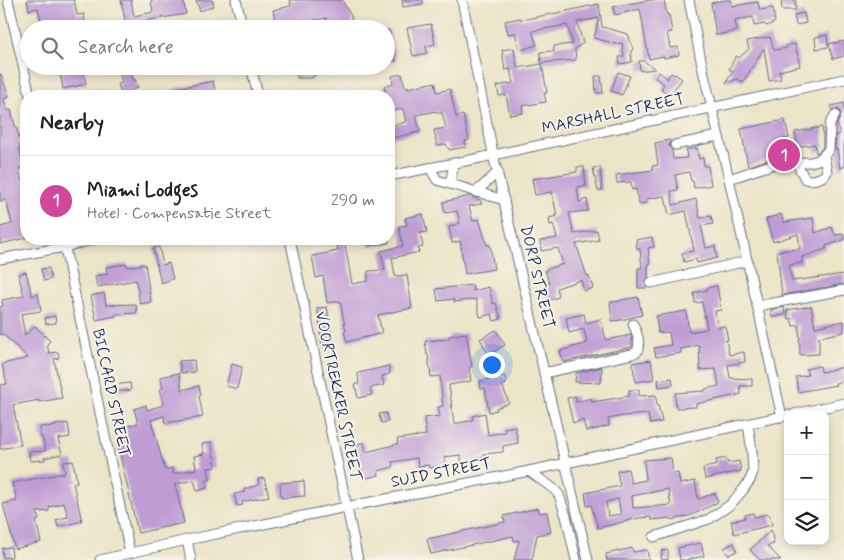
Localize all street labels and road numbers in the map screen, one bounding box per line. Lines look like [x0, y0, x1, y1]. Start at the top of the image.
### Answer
street label: MARSHALL STREET [540, 89, 686, 139]
street label: DORP STREET [515, 223, 559, 331]
street label: VOORTREKKER STREET [310, 309, 366, 484]
street label: BICCARD STREET [87, 327, 135, 459]
street label: SUID STREET [389, 453, 493, 493]

